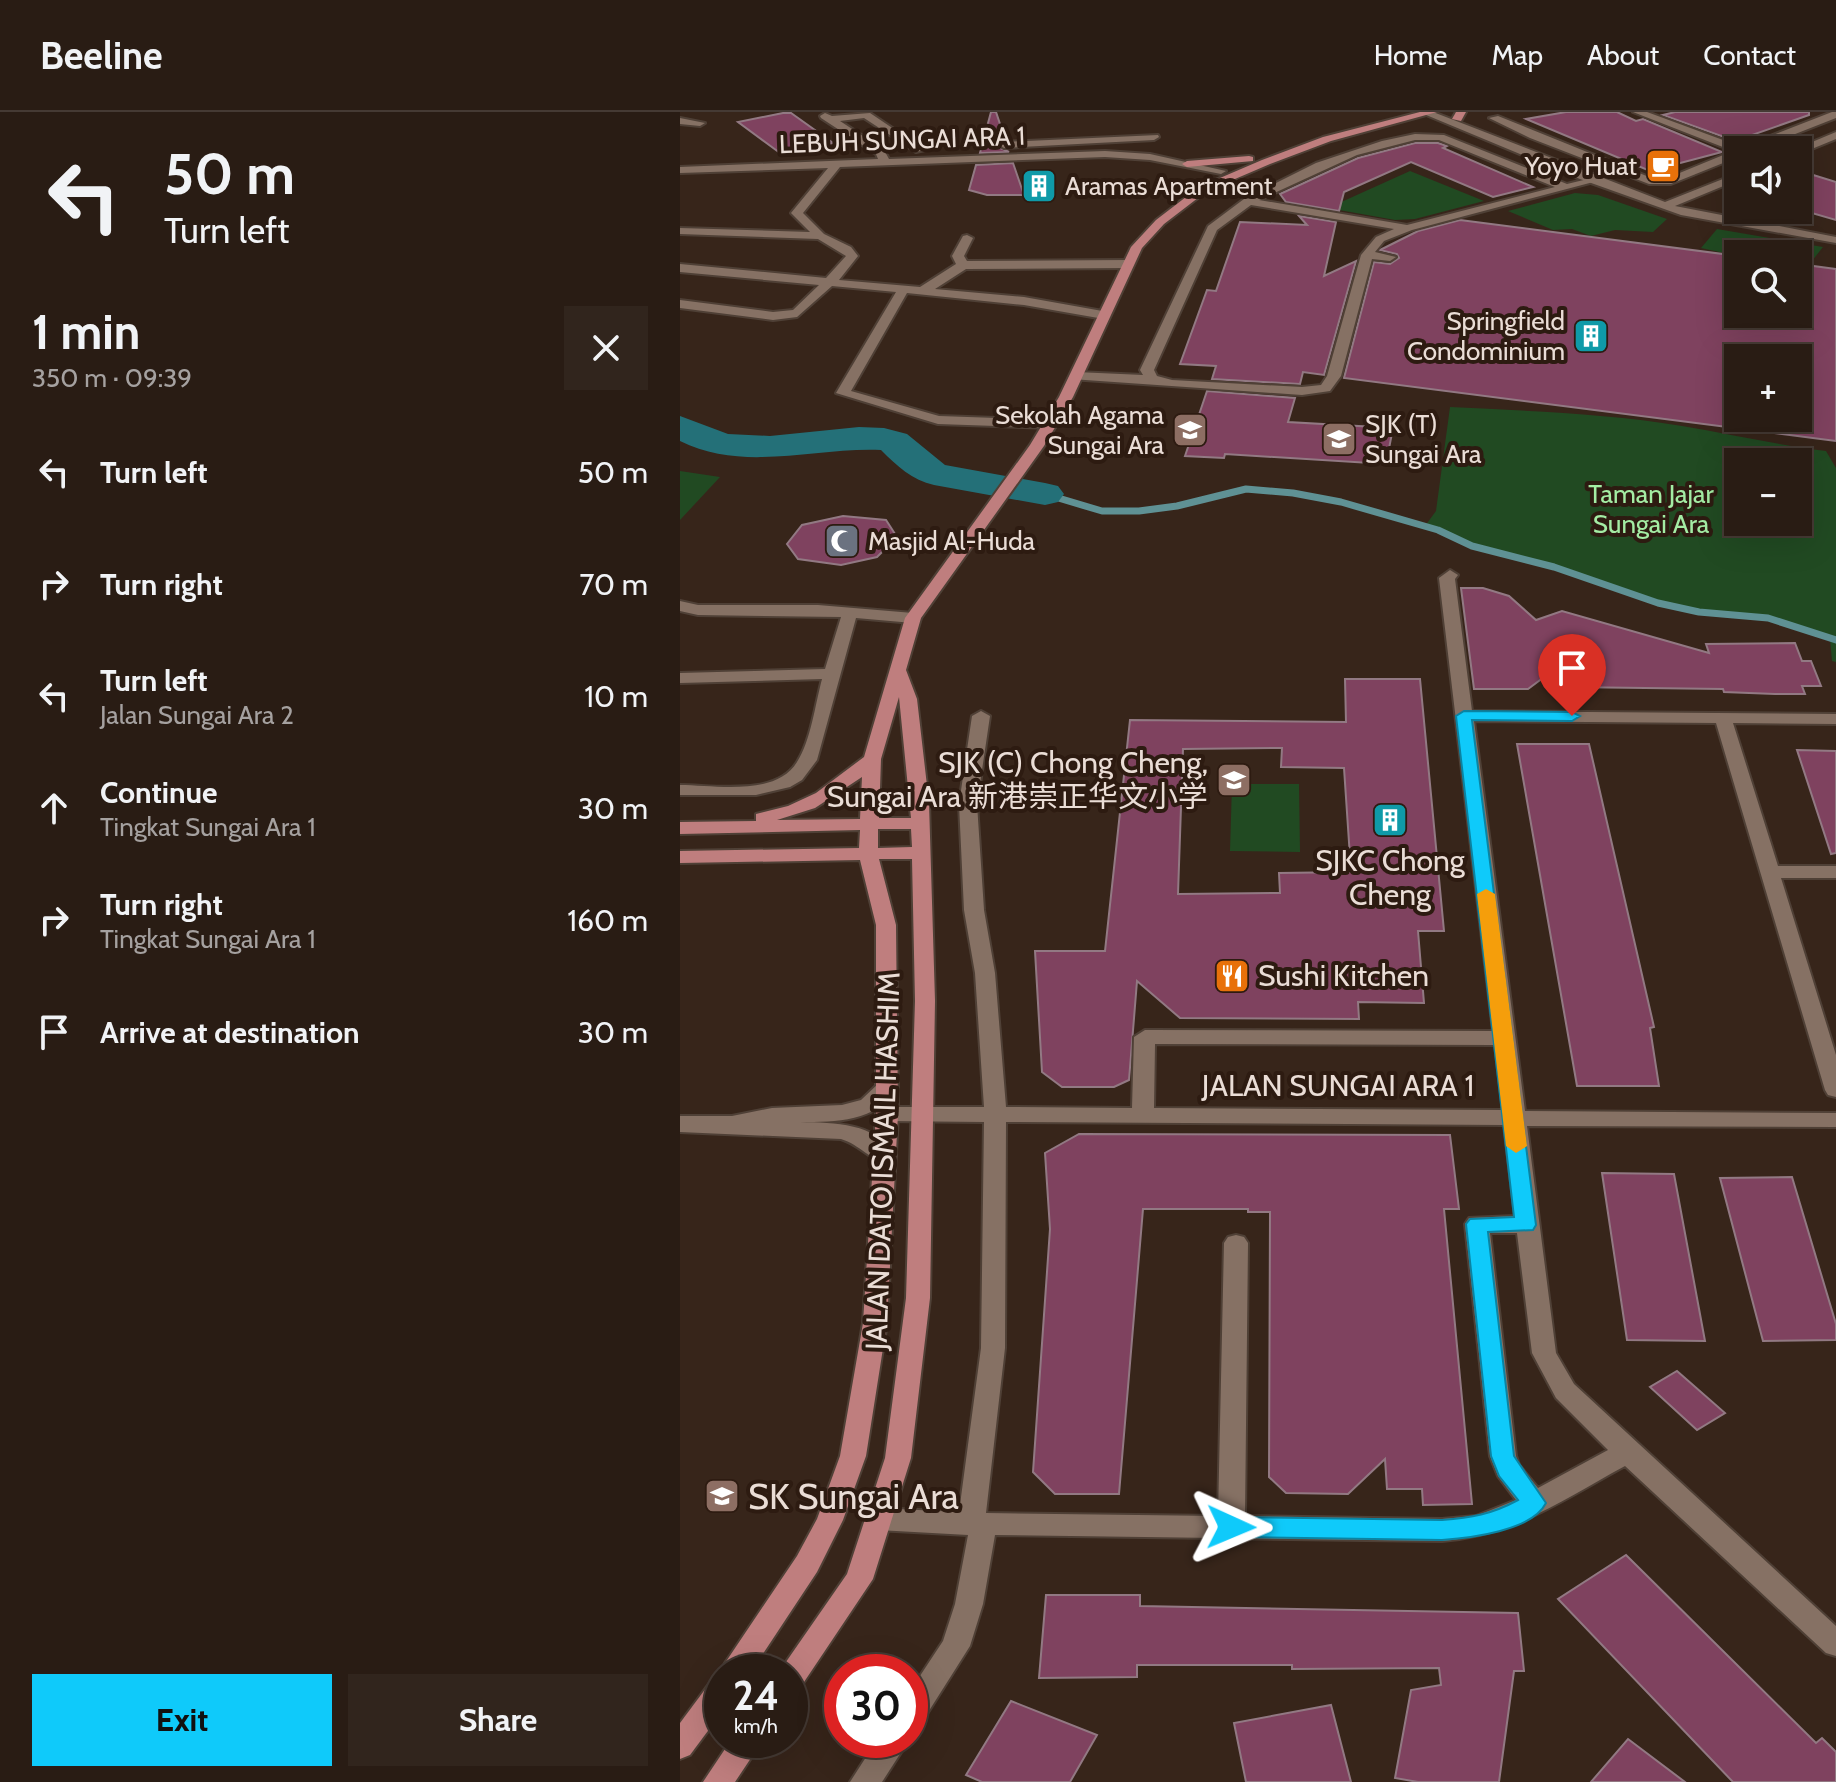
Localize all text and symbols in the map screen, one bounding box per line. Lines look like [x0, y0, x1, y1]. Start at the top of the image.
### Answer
text: Beeline [40, 32, 163, 79]
text: Home [1374, 38, 1447, 72]
text: Map [1491, 38, 1543, 72]
text: About [1587, 38, 1659, 72]
text: Contact [1703, 38, 1796, 72]
street label: LEBUH SUNGAI ARA 1 [778, 120, 1026, 160]
map controls [1724, 136, 1812, 536]
button: sound [1724, 136, 1812, 224]
text: 50 m [164, 140, 295, 208]
icon: left [32, 144, 136, 248]
cafe icon: Yoyo Huat [1644, 147, 1682, 185]
place label: Yoyo Huat [1524, 150, 1637, 182]
building icon: Aramas Apartment [1020, 167, 1058, 205]
place label: Aramas Apartment [1065, 170, 1273, 202]
text: Turn left [164, 208, 289, 252]
button: search [1724, 240, 1812, 328]
text: 1 min [32, 303, 140, 361]
place label: Springfield Condominium [1407, 305, 1565, 367]
button: close [564, 306, 648, 390]
building icon: Springfield Condominium [1572, 317, 1610, 355]
button: + [1724, 344, 1812, 432]
text: 350 m · 09:39 [32, 362, 192, 394]
place label: Sekolah Agama Sungai Ara [995, 399, 1165, 461]
place label: SJK (T) Sungai Ara [1365, 408, 1482, 470]
school or university icon: Sekolah Agama Sungai Ara [1171, 411, 1209, 449]
school or university icon: SJK (T) Sungai Ara [1320, 420, 1358, 458]
button: − [1724, 448, 1812, 536]
icon: left [32, 450, 76, 494]
text: Turn left [100, 454, 208, 491]
text: 50 m [578, 454, 648, 491]
park label: Taman Jajar Sungai Ara [1588, 478, 1715, 540]
mosque icon: Masjid Al-Huda [823, 522, 861, 560]
place label: Masjid Al-Huda [868, 525, 1036, 557]
icon: right [32, 562, 76, 606]
text: Turn right [100, 566, 223, 603]
text: 70 m [579, 566, 648, 603]
pin [1538, 634, 1606, 716]
icon: arrive [1550, 646, 1594, 690]
text: Turn left [100, 662, 208, 699]
icon: left [32, 674, 76, 718]
text: 10 m [584, 678, 648, 715]
text: Jalan Sungai Ara 2 [100, 699, 294, 731]
place label: SJK (C) Chong Cheng, Sungai Ara 新港崇正华文小学 [827, 744, 1208, 815]
school or university icon: SJK (C) Chong Cheng, Sungai Ara 新港崇正华文小学 [1215, 761, 1253, 799]
text: Continue [100, 774, 217, 811]
icon: ahead [32, 786, 76, 830]
text: 30 m [578, 790, 648, 827]
building icon: SJKC Chong Cheng [1371, 801, 1409, 839]
text: Tingkat Sungai Ara 1 [100, 811, 316, 843]
place label: SJKC Chong Cheng [1315, 842, 1466, 913]
text: Turn right [100, 886, 223, 923]
icon: right [32, 898, 76, 942]
text: 160 m [567, 902, 648, 939]
text: Tingkat Sungai Ara 1 [100, 923, 316, 955]
restaurant icon: Sushi Kitchen [1213, 957, 1251, 995]
place label: Sushi Kitchen [1258, 957, 1429, 994]
street label: JALAN DATO ISMAIL HASHIM [857, 971, 908, 1352]
icon: arrive [32, 1010, 76, 1054]
text: Arrive at destination [100, 1014, 360, 1051]
text: 30 m [578, 1014, 648, 1051]
street label: JALAN SUNGAI ARA 1 [1201, 1067, 1474, 1104]
place label: SK Sungai Ara [748, 1474, 959, 1518]
school or university icon: SK Sungai Ara [703, 1477, 741, 1515]
position arrow [1189, 1485, 1273, 1569]
speed limit sign: 30 [824, 1654, 928, 1758]
text: 24 [733, 1671, 779, 1720]
button: Exit [32, 1674, 332, 1766]
button: Share [348, 1674, 648, 1766]
text: km/h [734, 1714, 778, 1738]

